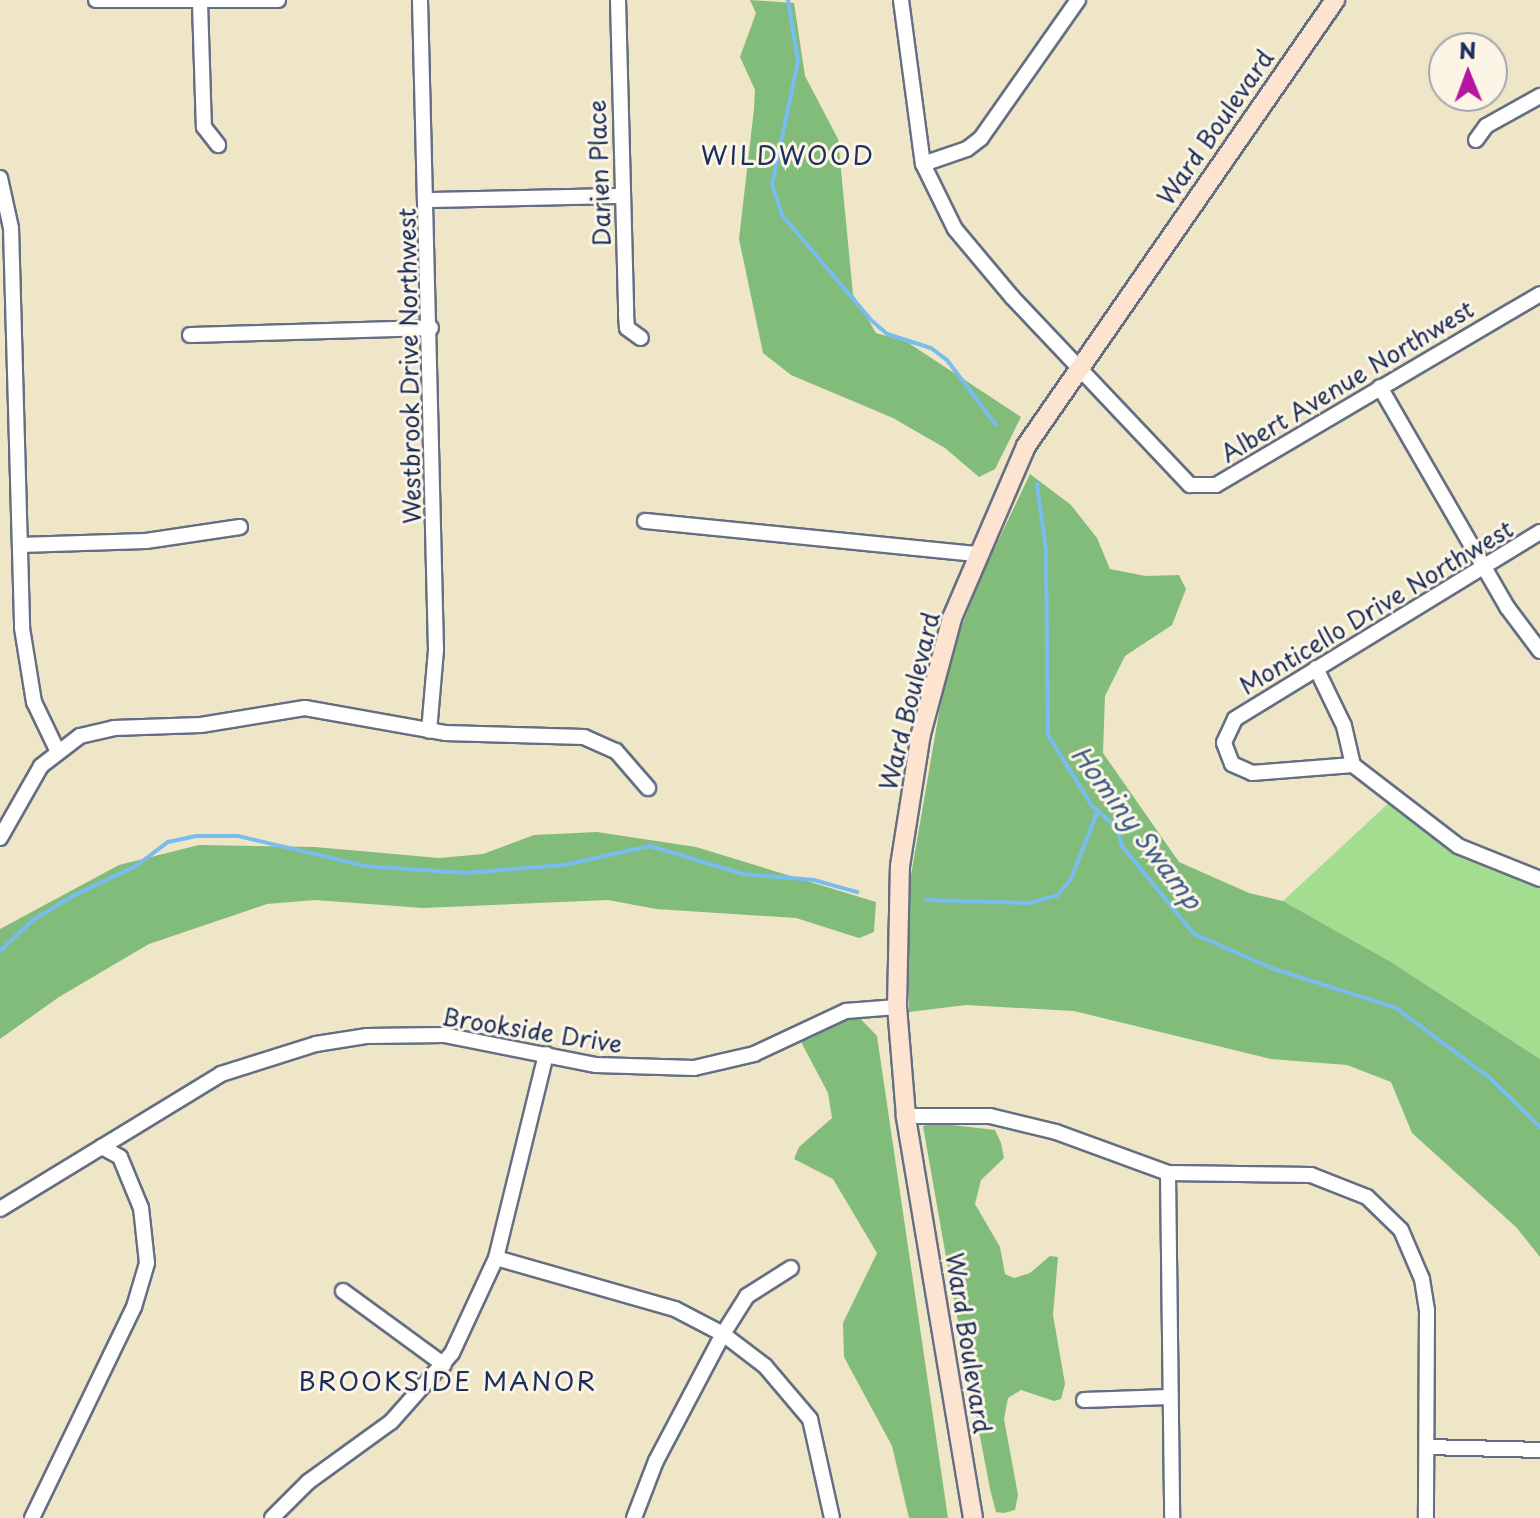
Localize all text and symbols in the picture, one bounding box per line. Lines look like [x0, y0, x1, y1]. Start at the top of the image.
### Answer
north arrow [1428, 32, 1508, 112]
text: N [1459, 33, 1477, 66]
street label: Ward Boulevard [1150, 43, 1280, 211]
street label: Darien Place [582, 99, 616, 247]
district label: WILDWOOD [701, 139, 875, 171]
street label: Westbrook Drive Northwest [392, 206, 426, 526]
street label: Albert Avenue Northwest [1216, 294, 1478, 468]
street label: Monticello Drive Northwest [1234, 514, 1518, 700]
street label: Ward Boulevard [873, 608, 945, 794]
water label: Hominy Swamp [1066, 740, 1208, 914]
street label: Brookside Drive [440, 1002, 624, 1058]
street label: Ward Boulevard [940, 1249, 998, 1437]
district label: BROOKSIDE MANOR [299, 1365, 597, 1397]

